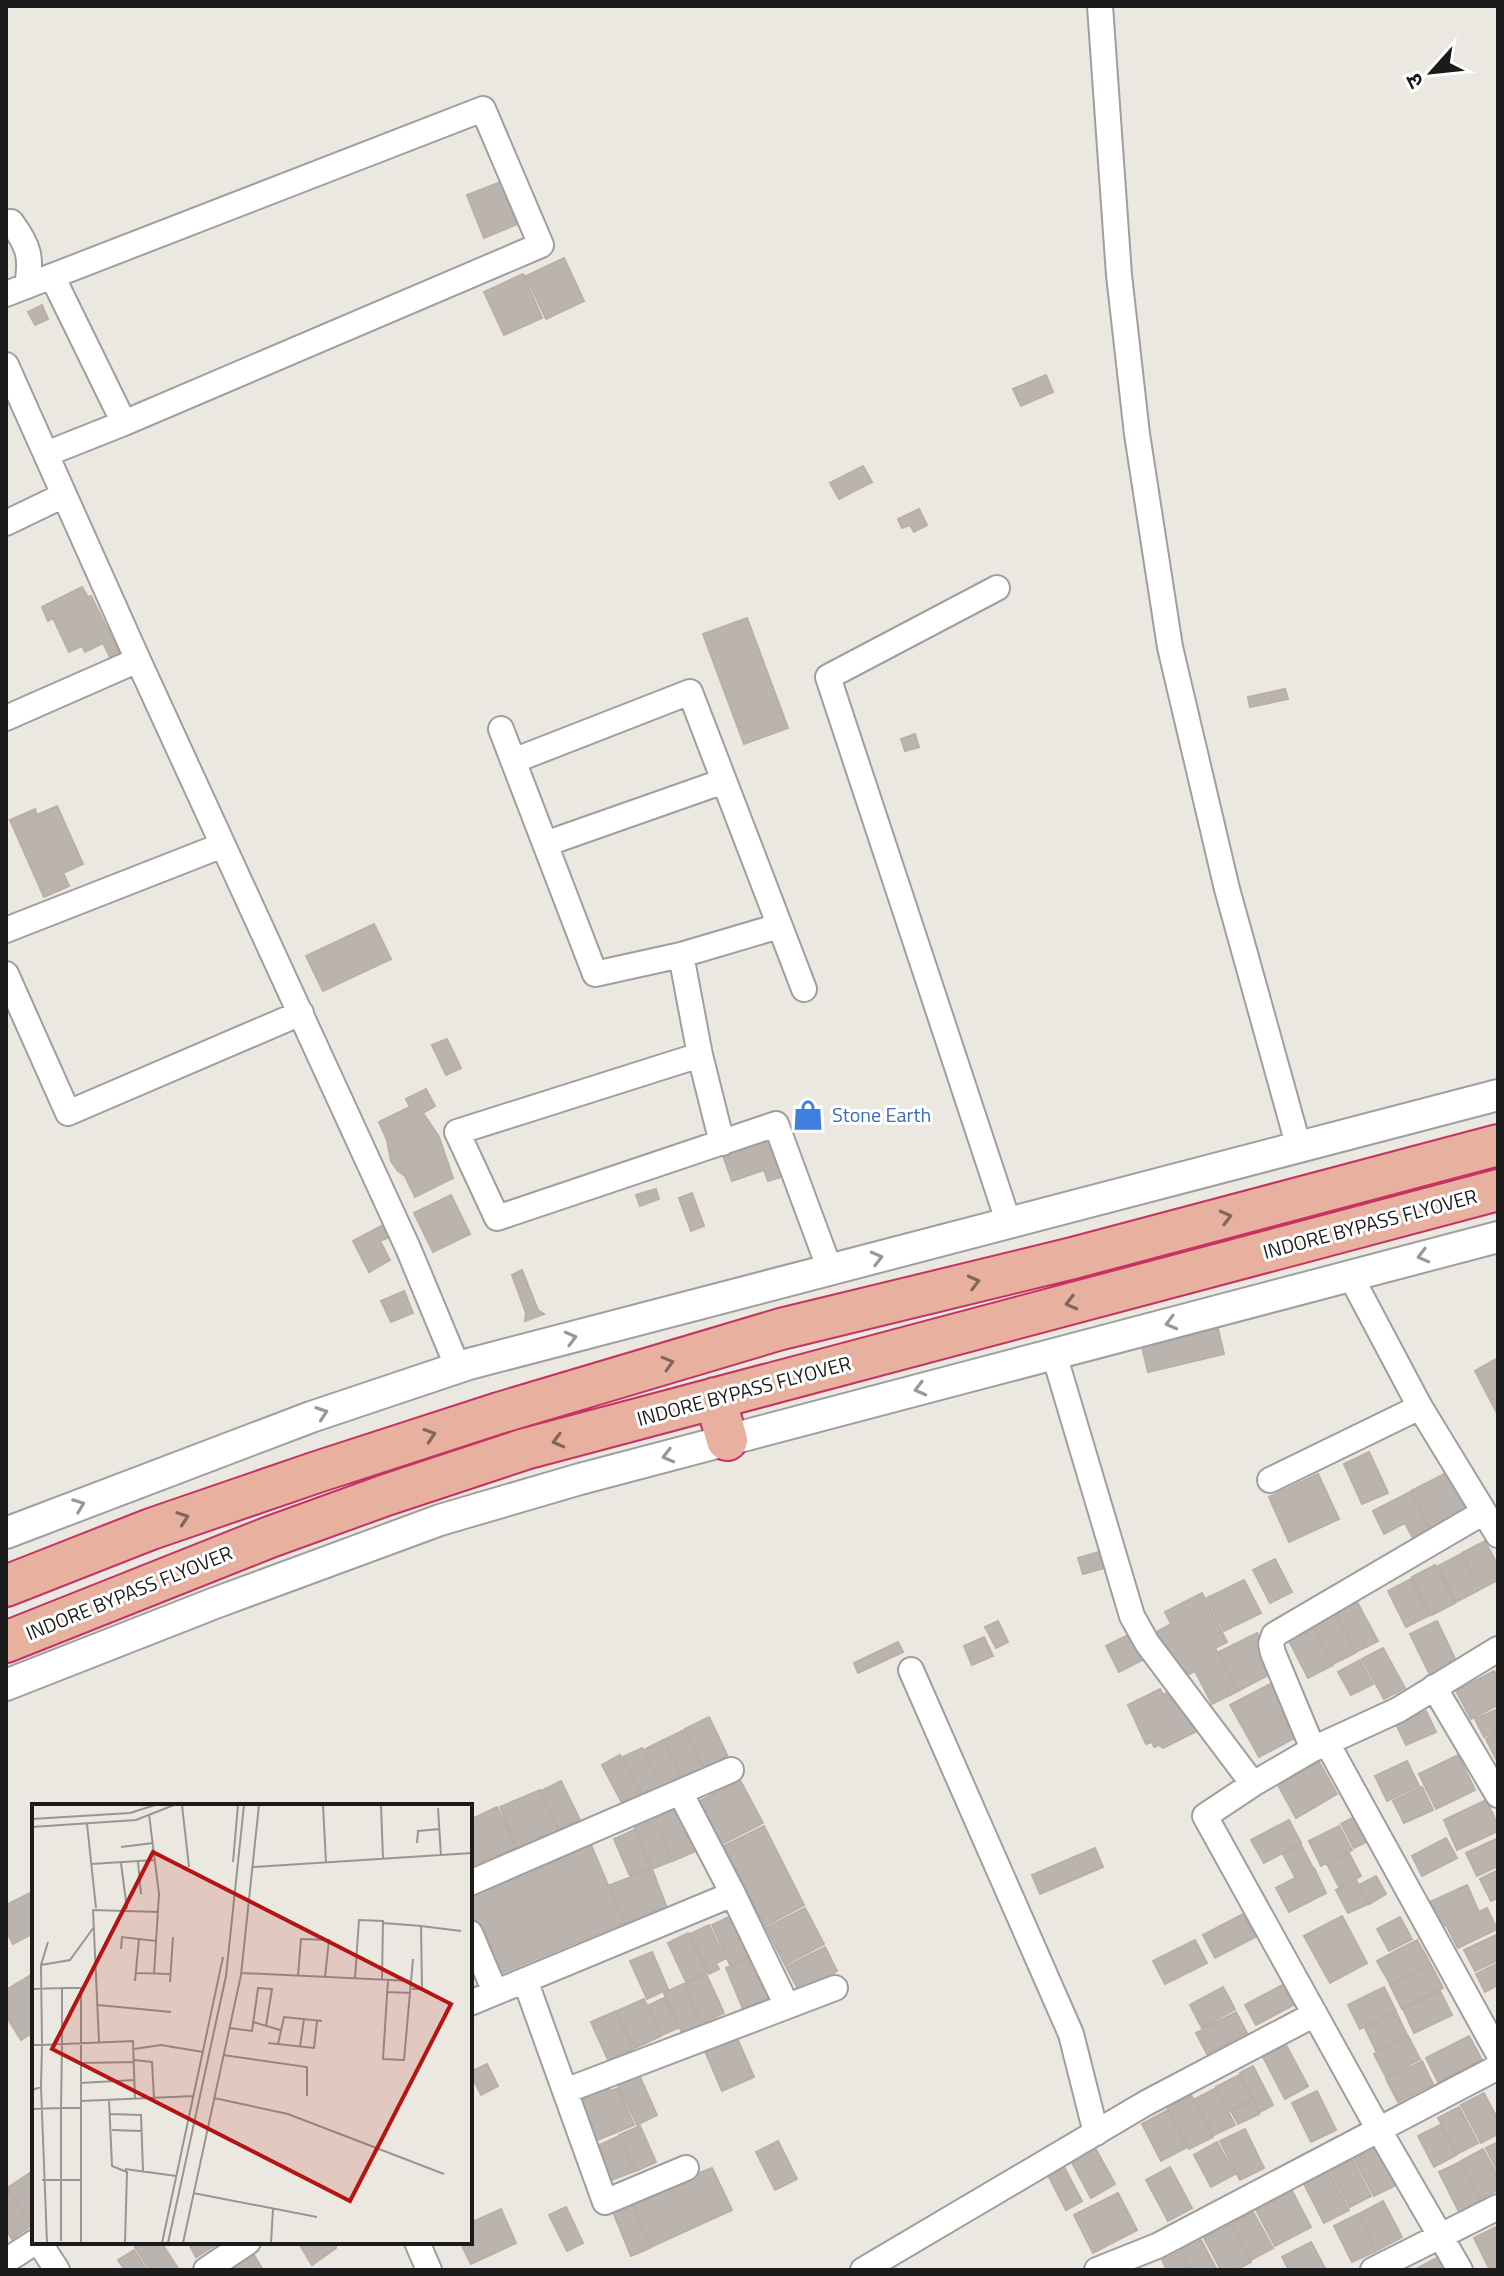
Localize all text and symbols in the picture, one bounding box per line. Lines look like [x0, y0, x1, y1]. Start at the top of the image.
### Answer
north arrow [1392, 32, 1472, 112]
text: उ [1396, 67, 1432, 95]
shop icon: Stone Earth [791, 1098, 825, 1132]
place label: Stone Earth [832, 1099, 931, 1130]
street label: INDORE BYPASS FLYOVER [1259, 1180, 1480, 1267]
one-way arrow [1218, 1210, 1232, 1227]
one-way arrow [1416, 1247, 1430, 1264]
one-way arrow [869, 1251, 883, 1268]
one-way arrow [967, 1275, 980, 1292]
one-way arrow [1064, 1294, 1078, 1311]
one-way arrow [1165, 1313, 1179, 1330]
one-way arrow [563, 1330, 577, 1347]
street label: INDORE BYPASS FLYOVER [633, 1347, 854, 1434]
one-way arrow [661, 1356, 675, 1372]
one-way arrow [913, 1380, 927, 1397]
one-way arrow [314, 1407, 328, 1423]
one-way arrow [422, 1429, 436, 1445]
one-way arrow [552, 1431, 566, 1448]
one-way arrow [662, 1446, 676, 1463]
one-way arrow [71, 1498, 85, 1515]
one-way arrow [175, 1511, 189, 1527]
street label: INDORE BYPASS FLYOVER [21, 1537, 237, 1648]
inset map [32, 1804, 472, 2244]

